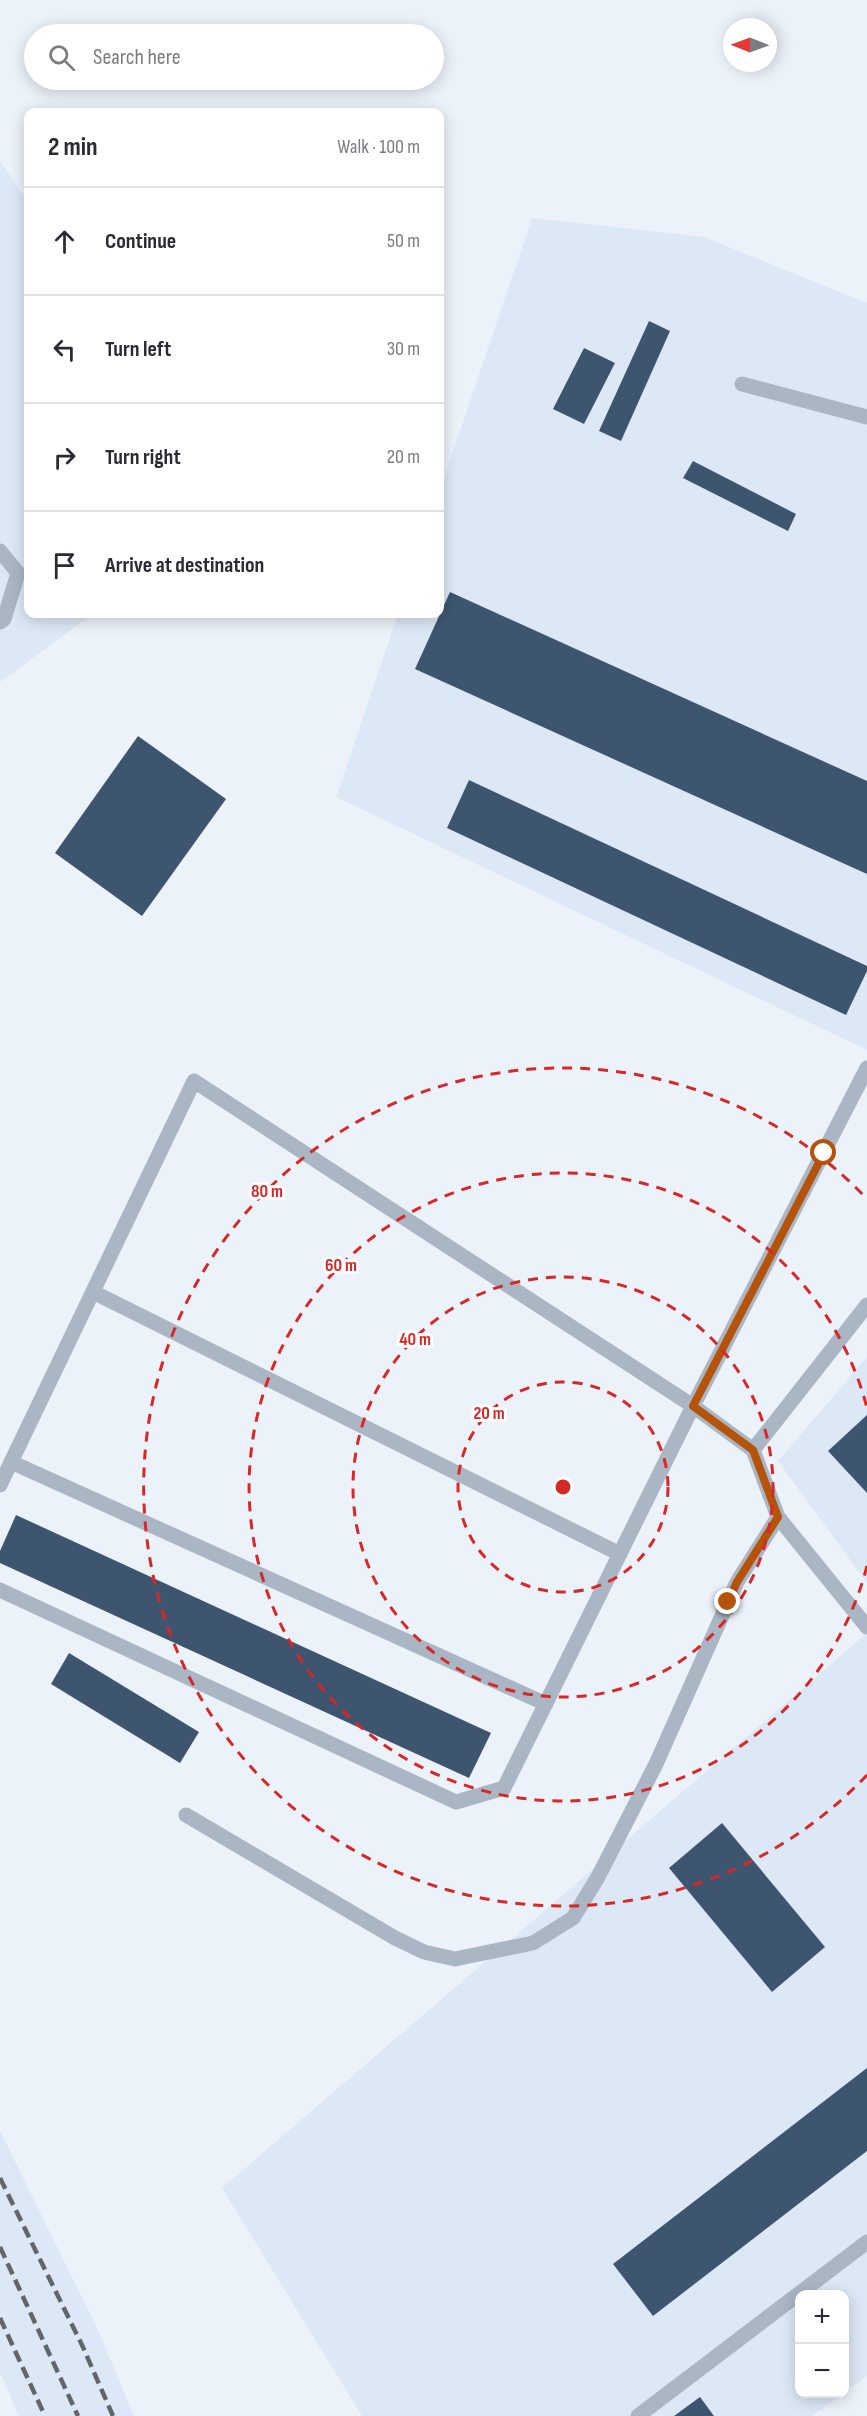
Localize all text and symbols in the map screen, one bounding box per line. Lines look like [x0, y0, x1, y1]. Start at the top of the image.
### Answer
north arrow [723, 18, 777, 72]
search box [24, 24, 444, 90]
icon: search [45, 41, 78, 74]
text: Search here [93, 44, 180, 71]
text: 2 min [48, 132, 98, 163]
text: Walk · 100 m [337, 135, 420, 159]
icon: ahead [48, 225, 81, 258]
text: Continue [105, 228, 176, 255]
text: 50 m [387, 229, 420, 253]
icon: left [48, 333, 81, 366]
text: Turn left [105, 336, 171, 363]
text: 30 m [387, 337, 420, 361]
icon: right [48, 441, 81, 474]
text: Turn right [105, 444, 181, 471]
text: 20 m [387, 445, 420, 469]
icon: arrive [48, 549, 81, 582]
text: Arrive at destination [105, 552, 264, 579]
route start [810, 1139, 836, 1165]
text: 80 m [251, 1181, 283, 1202]
text: 60 m [325, 1255, 357, 1276]
text: 40 m [399, 1329, 431, 1350]
text: 20 m [473, 1403, 505, 1424]
centre of rings [553, 1477, 573, 1497]
route end [714, 1588, 740, 1614]
map controls [795, 2290, 849, 2398]
button: + [795, 2290, 849, 2344]
button: − [795, 2344, 849, 2398]

